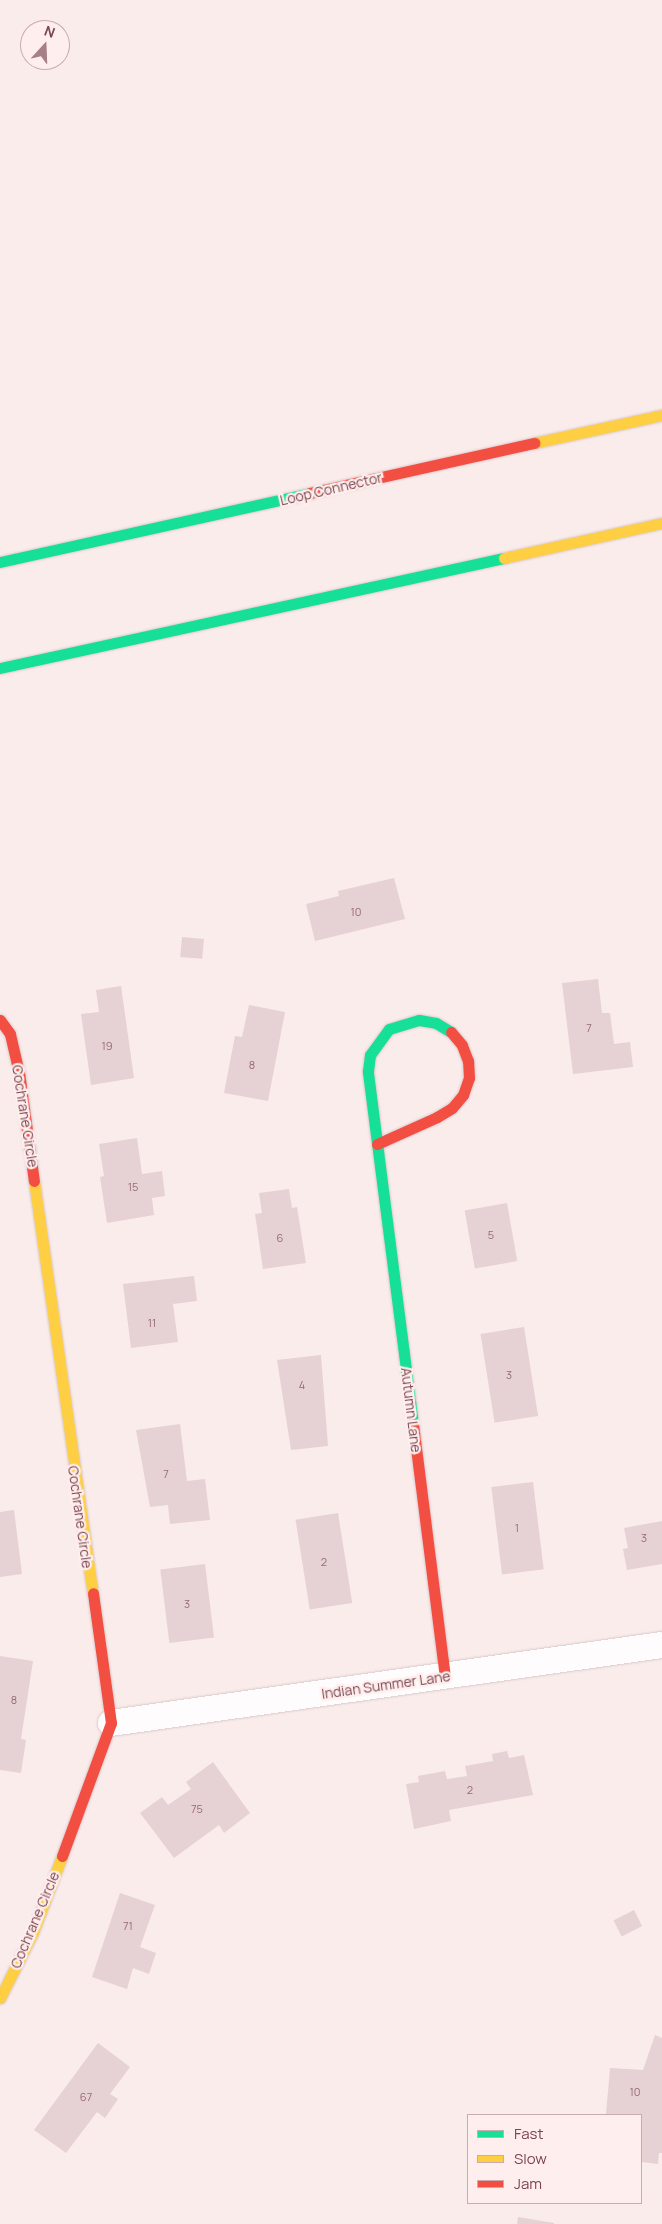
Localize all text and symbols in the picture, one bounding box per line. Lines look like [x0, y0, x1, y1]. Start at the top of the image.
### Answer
north arrow [20, 20, 70, 70]
text: N [42, 21, 58, 42]
street label: Loop Connector [278, 469, 384, 509]
house number: 10 [351, 905, 361, 919]
house number: 7 [586, 1021, 592, 1035]
house number: 19 [101, 1039, 113, 1053]
house number: 8 [249, 1058, 255, 1072]
street label: Cochrane Circle [9, 1064, 41, 1168]
house number: 15 [128, 1180, 138, 1194]
house number: 5 [488, 1228, 494, 1242]
house number: 6 [277, 1231, 283, 1245]
house number: 11 [148, 1316, 156, 1330]
street label: Autumn Lane [397, 1367, 425, 1453]
house number: 3 [506, 1368, 512, 1382]
house number: 4 [299, 1378, 305, 1392]
street label: Cochrane Circle [64, 1465, 96, 1569]
house number: 7 [163, 1467, 169, 1481]
house number: 1 [515, 1521, 519, 1535]
house number: 3 [641, 1531, 647, 1545]
house number: 2 [321, 1555, 327, 1569]
house number: 3 [184, 1597, 190, 1611]
street label: Indian Summer Lane [320, 1668, 452, 1702]
house number: 8 [11, 1693, 17, 1707]
house number: 2 [467, 1783, 473, 1797]
house number: 75 [191, 1802, 203, 1816]
street label: Cochrane Circle [7, 1869, 63, 1971]
house number: 71 [123, 1919, 133, 1933]
house number: 10 [630, 2085, 640, 2099]
house number: 67 [80, 2090, 92, 2104]
legend [467, 2114, 642, 2204]
text: Fast [514, 2123, 543, 2144]
text: Slow [514, 2148, 547, 2169]
text: Jam [514, 2173, 542, 2194]

